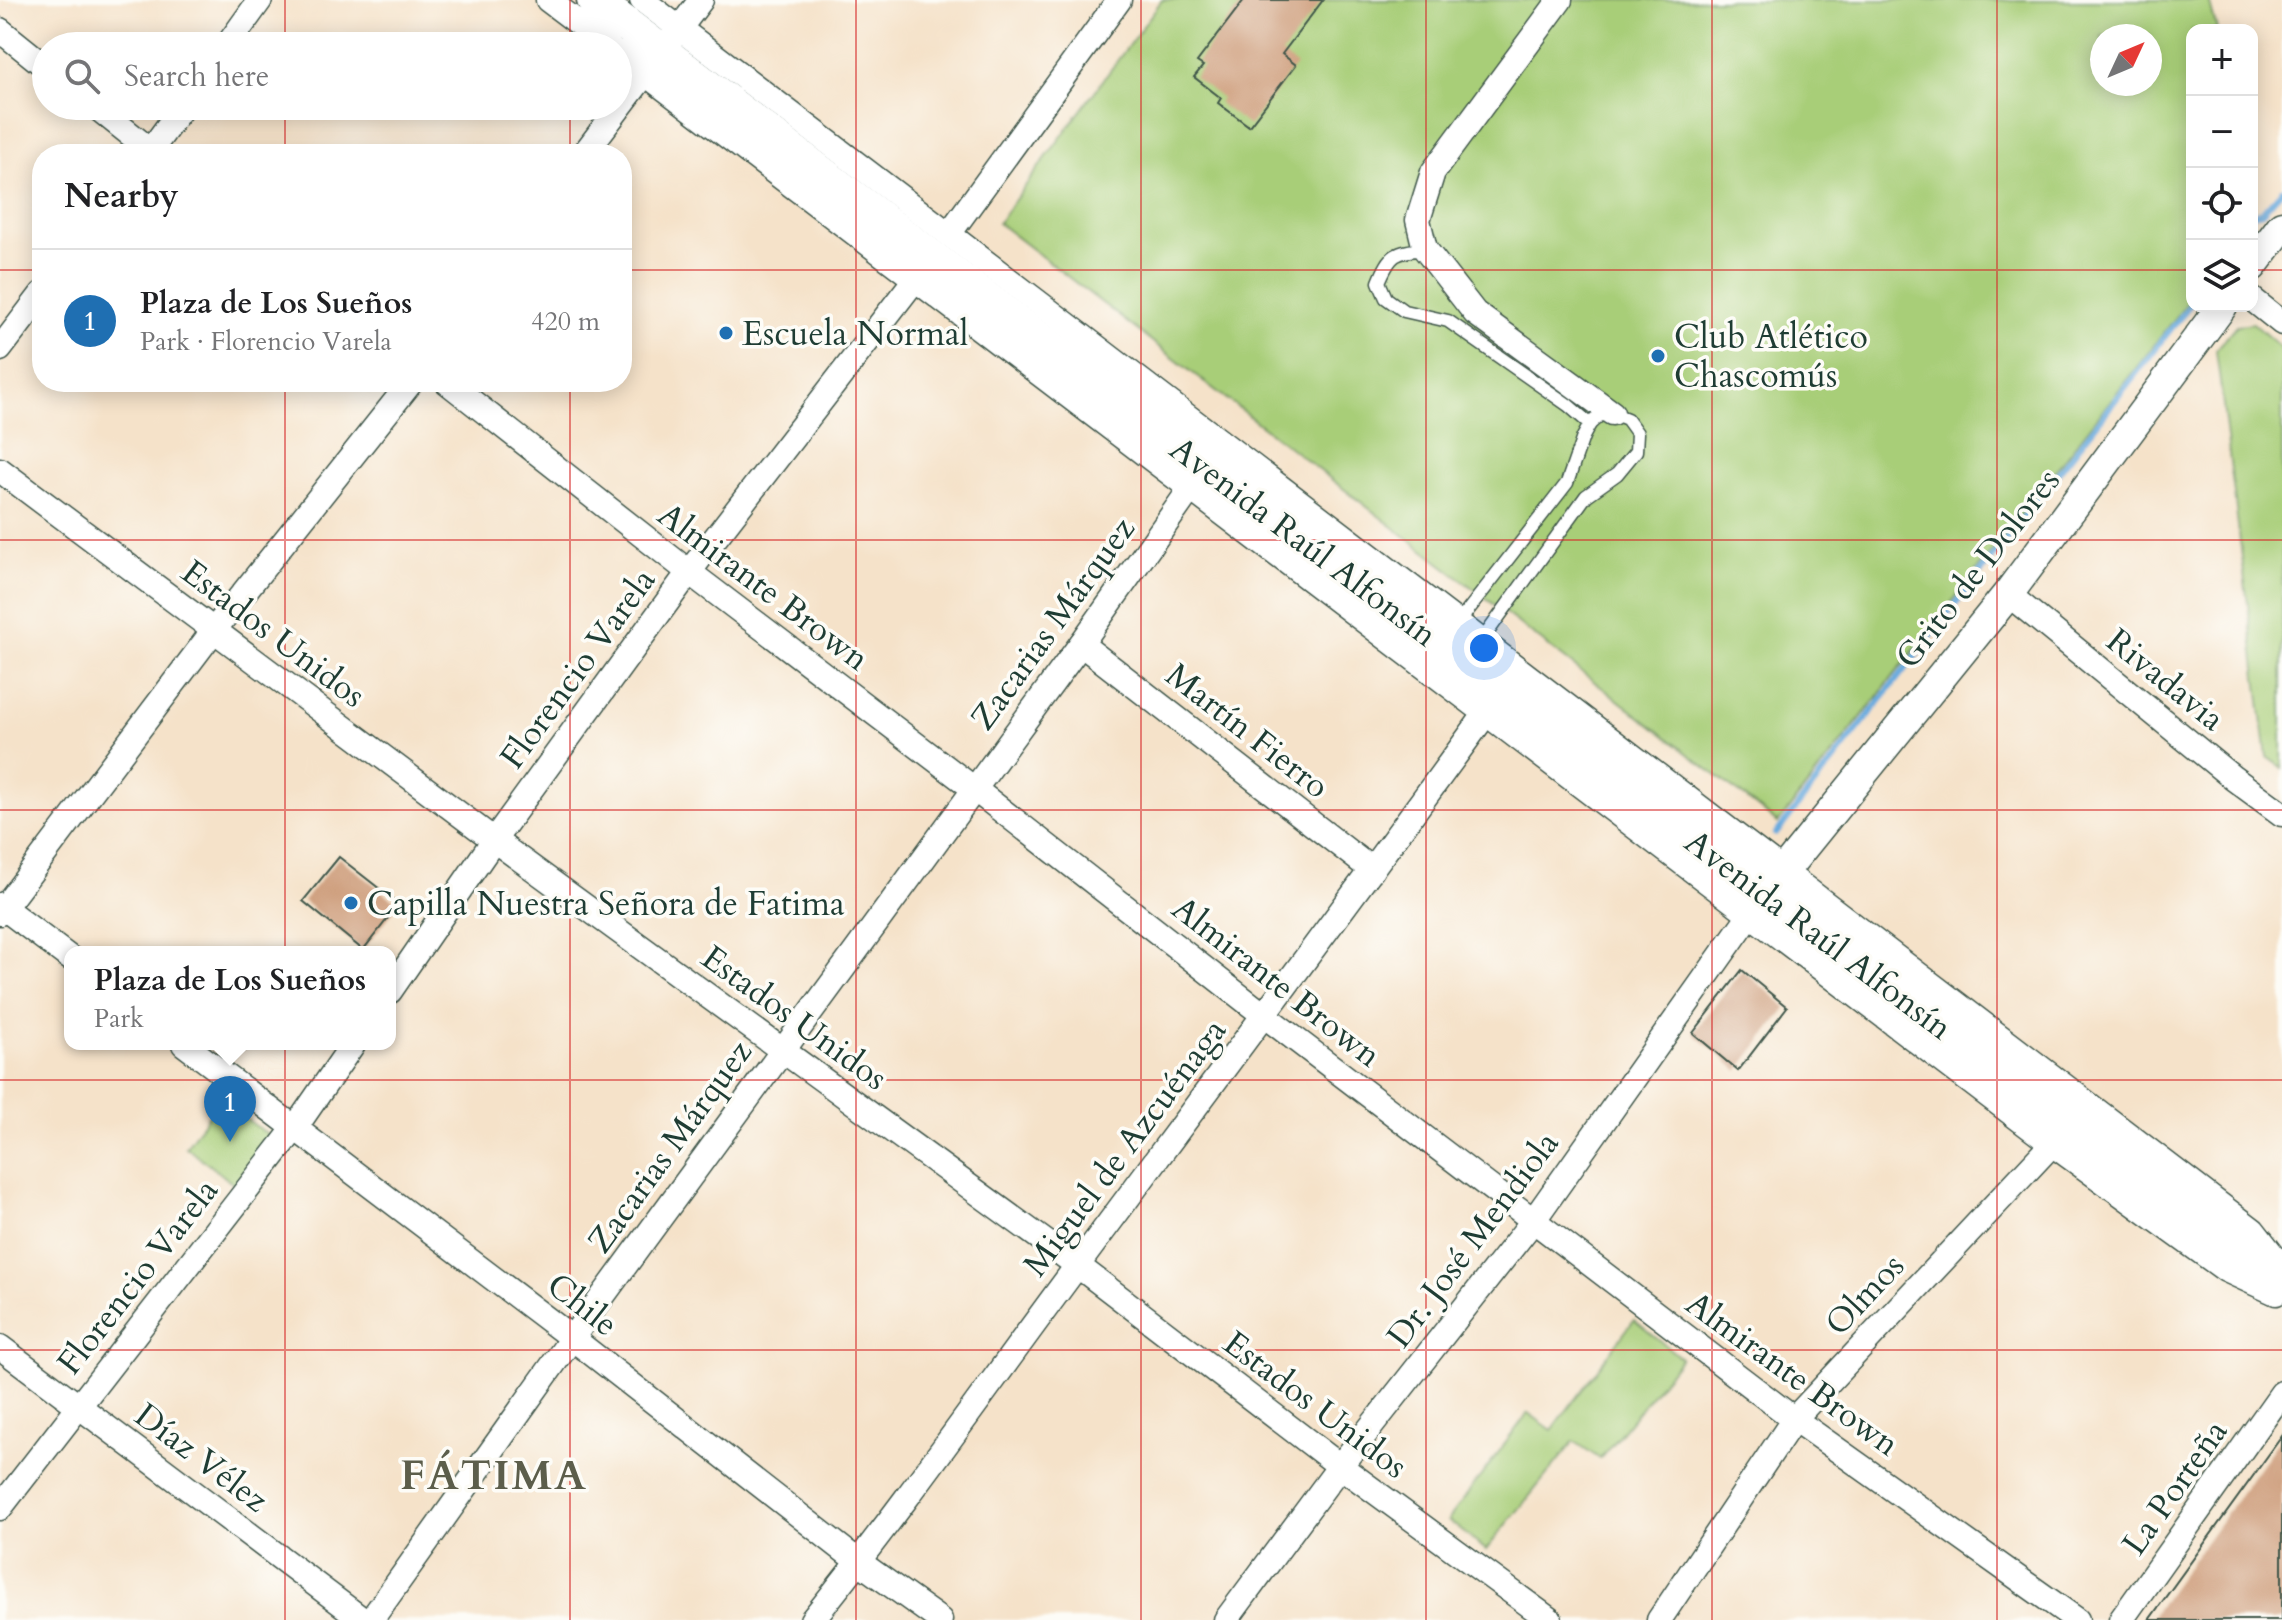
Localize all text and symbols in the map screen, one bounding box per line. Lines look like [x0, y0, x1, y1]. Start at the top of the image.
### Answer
north arrow [2090, 24, 2162, 96]
map controls [2186, 24, 2258, 312]
button: + [2186, 24, 2258, 96]
search box [32, 32, 632, 120]
icon: search [60, 54, 104, 98]
text: Search here [124, 56, 269, 97]
button: − [2186, 96, 2258, 168]
button: locate [2186, 168, 2258, 240]
text: Nearby [64, 173, 179, 219]
button: layers [2186, 240, 2258, 312]
text: Plaza de Los Sueños [140, 283, 412, 324]
text: 1 [83, 304, 97, 339]
text: 420 m [531, 304, 600, 339]
place label: Escuela Normal [742, 311, 969, 357]
place label: Club Atlético Chascomús [1674, 314, 1868, 399]
text: Park · Florencio Varela [140, 324, 392, 359]
marker: Escuela Normal [717, 324, 735, 342]
marker: Club Atlético Chascomús [1649, 347, 1667, 365]
street label: Avenida Raúl Alfonsín [1160, 426, 1446, 657]
street label: Grito de Dolores [1885, 459, 2070, 678]
street label: Almirante Brown [648, 492, 878, 681]
street label: Zacarias Márquez [960, 508, 1146, 739]
street label: Estados Unidos [172, 549, 375, 718]
street label: Florencio Varela [490, 559, 666, 778]
street label: Rivadavia [2097, 618, 2234, 742]
your location [1464, 628, 1504, 668]
street label: Martín Fierro [1156, 653, 1339, 809]
street label: Avenida Raúl Alfonsín [1675, 819, 1961, 1050]
place label: Capilla Nuestra Señora de Fatima [367, 881, 845, 927]
street label: Almirante Brown [1162, 886, 1390, 1078]
marker: Capilla Nuestra Señora de Fatima [342, 894, 360, 912]
street label: Estados Unidos [692, 935, 897, 1101]
popup [64, 946, 396, 1050]
text: Plaza de Los Sueños [94, 960, 366, 1001]
text: Park [94, 1001, 144, 1036]
street label: Miguel de Azcuénaga [1013, 1009, 1237, 1286]
street label: Zacarias Márquez [577, 1031, 763, 1262]
pin: 1 [204, 1076, 256, 1142]
street label: Dr. José Mendiola [1376, 1122, 1570, 1357]
street label: Florencio Varela [47, 1169, 229, 1384]
street label: Olmos [1815, 1244, 1914, 1346]
street label: Chile [537, 1263, 627, 1347]
street label: Almirante Brown [1676, 1281, 1908, 1467]
street label: Estados Unidos [1214, 1320, 1417, 1489]
street label: Díaz Vélez [125, 1393, 277, 1523]
street label: La Porteña [2111, 1410, 2238, 1564]
district label: FÁTIMA [400, 1447, 588, 1504]

